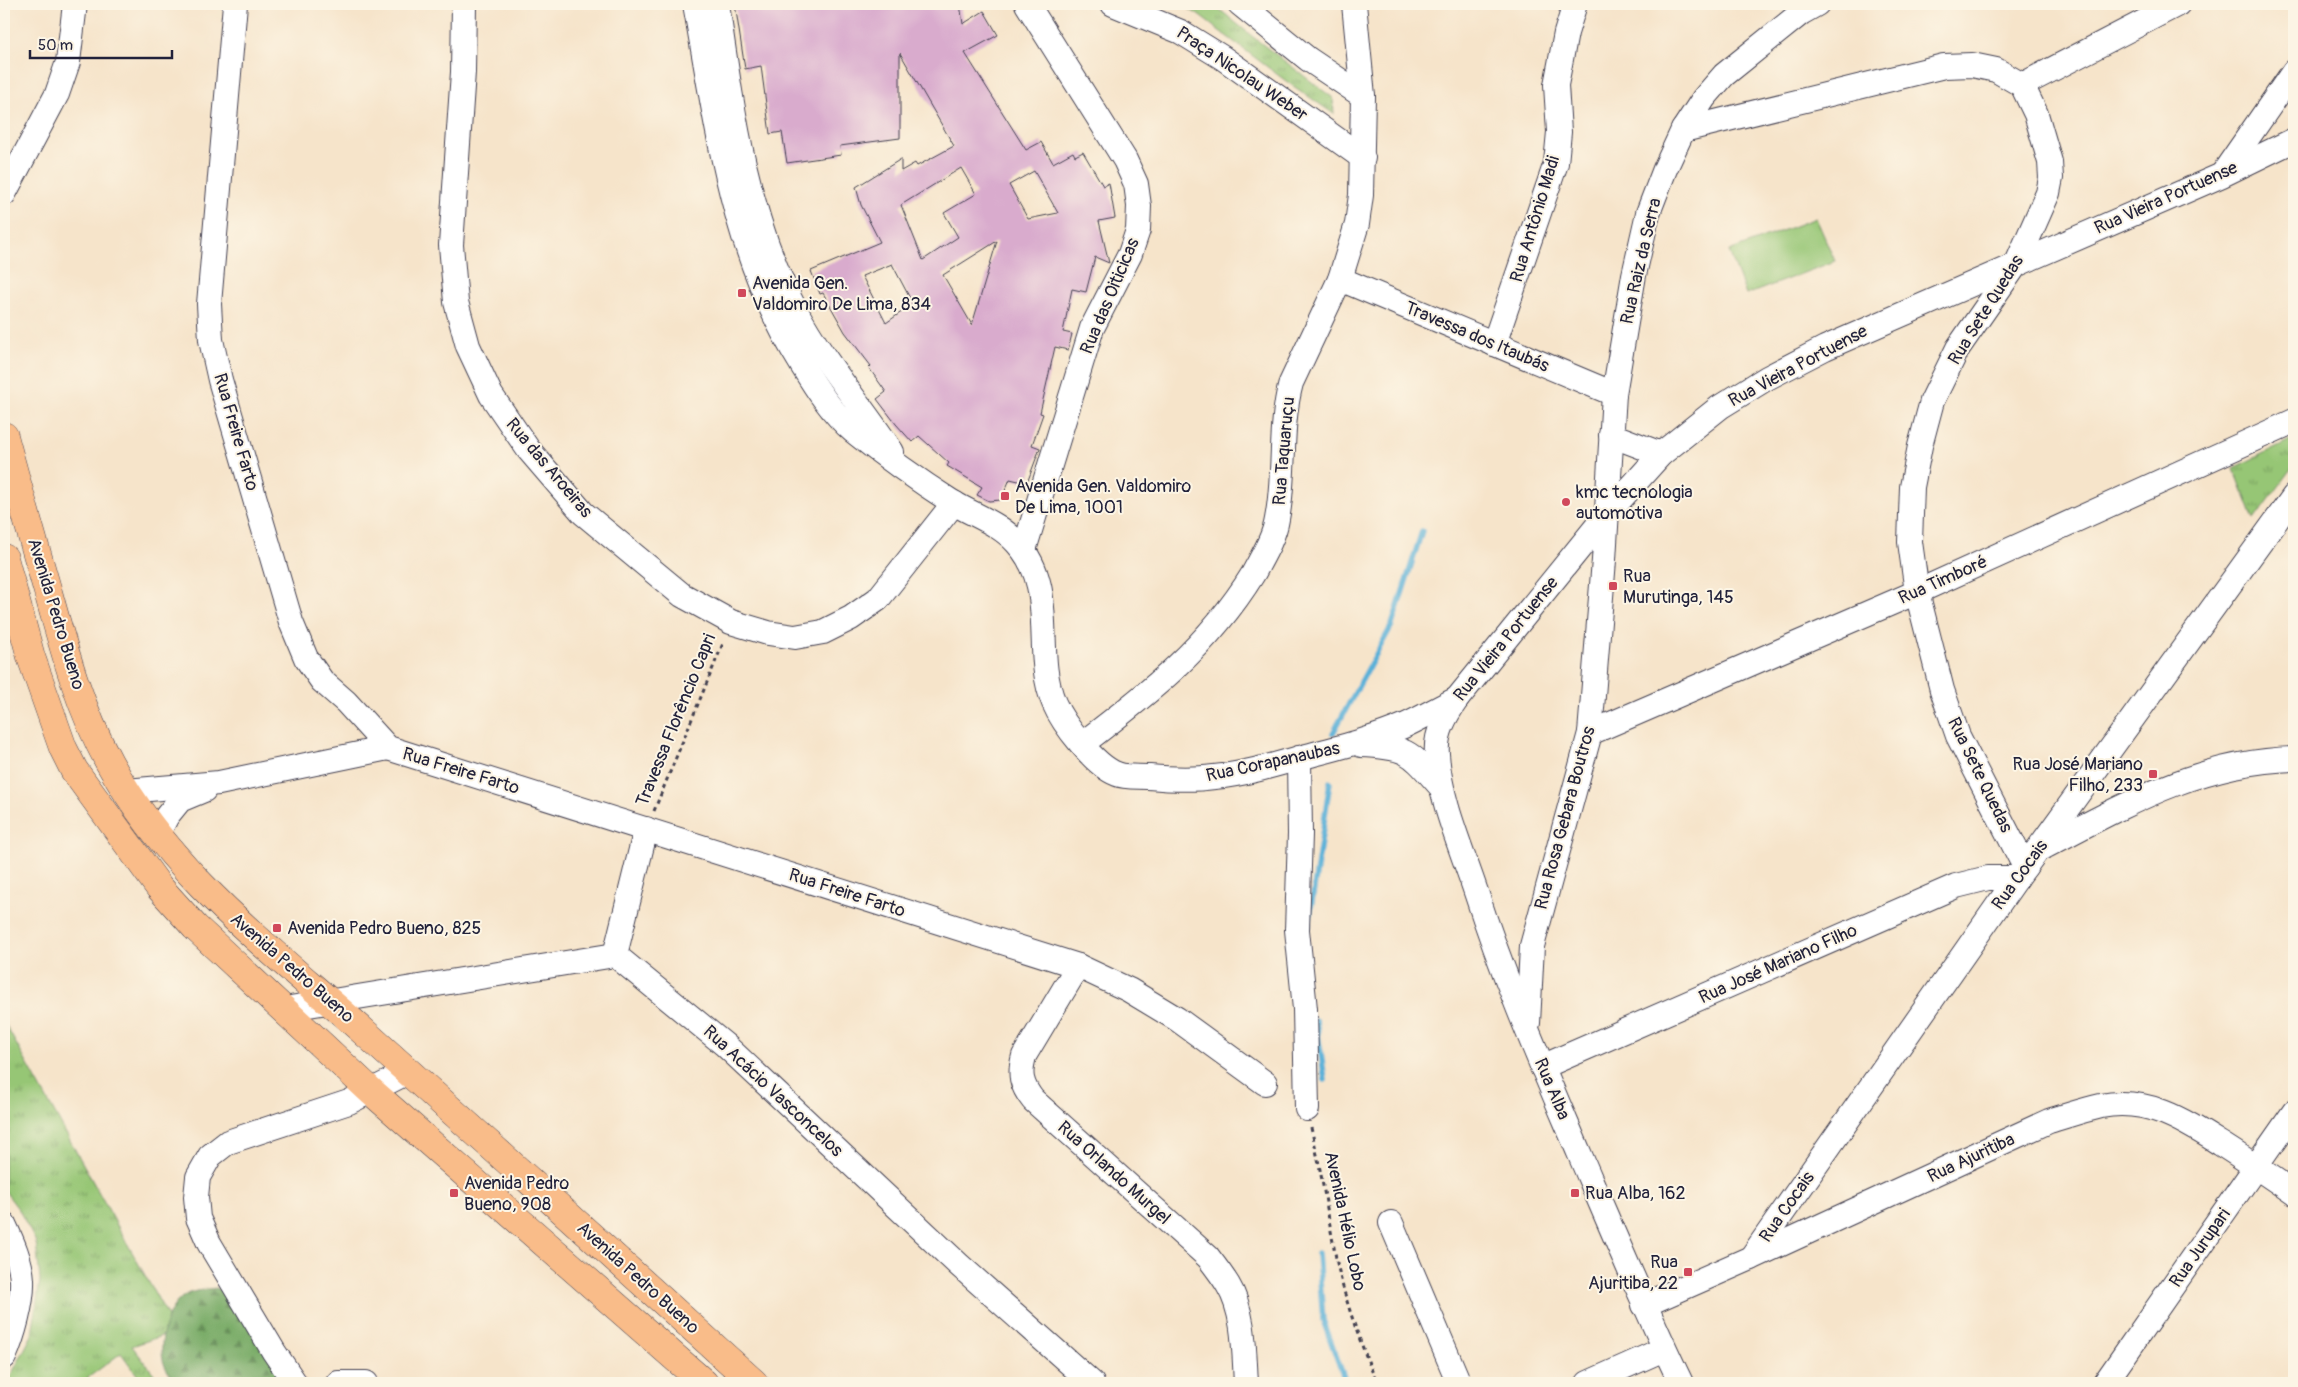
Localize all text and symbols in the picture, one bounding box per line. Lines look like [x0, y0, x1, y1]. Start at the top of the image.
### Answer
street label: Praça Nicolau Weber [1172, 21, 1313, 127]
scale bar [30, 28, 172, 60]
text: 50 m [38, 36, 73, 55]
street label: Rua Antônio Madi [1505, 153, 1565, 285]
street label: Rua Vieira Portuense [2091, 156, 2241, 240]
street label: Rua Raiz da Serra [1615, 196, 1667, 326]
street label: Rua das Oiticicas [1075, 234, 1145, 358]
street label: Rua Sete Quedas [1943, 251, 2029, 369]
place label: Avenida Gen. Valdomiro De Lima, 834 [752, 272, 931, 316]
marker: Avenida Gen. Valdomiro De Lima, 834 [736, 287, 748, 299]
street label: Travessa dos Itaubás [1401, 296, 1553, 378]
street label: Rua Vieira Portuense [1725, 320, 1872, 412]
street label: Rua Freire Farto [208, 371, 264, 494]
street label: Rua Taquaruçu [1268, 396, 1300, 506]
street label: Rua das Aroeiras [501, 413, 597, 523]
place label: Avenida Gen. Valdomiro De Lima, 1001 [1015, 475, 1191, 519]
place label: kmc tecnologia automotiva [1576, 481, 1693, 525]
marker: Avenida Gen. Valdomiro De Lima, 1001 [999, 490, 1011, 502]
marker: kmc tecnologia automotiva [1560, 496, 1572, 508]
street label: Avenida Pedro Bueno [22, 536, 90, 693]
street label: Rua Timboré [1895, 550, 1991, 610]
place label: Rua Murutinga, 145 [1623, 565, 1734, 609]
street label: Rua Vieira Portuense [1449, 572, 1564, 706]
marker: Rua Murutinga, 145 [1607, 580, 1619, 592]
street label: Travessa Florêncio Capri [631, 630, 721, 810]
street label: Rua Sete Quedas [1942, 714, 2018, 836]
street label: Rua Rosa Gebara Boutros [1529, 724, 1601, 912]
street label: Rua Corapanaubas [1204, 737, 1342, 787]
street label: Rua Freire Farto [400, 742, 523, 800]
place label: Rua José Mariano Filho, 233 [2012, 753, 2143, 797]
marker: Rua José Mariano Filho, 233 [2147, 768, 2159, 780]
street label: Rua Cocais [1987, 835, 2053, 915]
street label: Rua Freire Farto [786, 863, 908, 923]
street label: Avenida Pedro Bueno [225, 908, 359, 1028]
place label: Avenida Pedro Bueno, 825 [287, 917, 481, 940]
street label: Rua José Mariano Filho [1695, 919, 1861, 1009]
marker: Avenida Pedro Bueno, 825 [271, 922, 283, 934]
street label: Rua Acácio Vasconcelos [698, 1020, 848, 1162]
street label: Rua Alba [1529, 1055, 1575, 1123]
street label: Rua Orlando Murgel [1053, 1116, 1175, 1230]
street label: Rua Ajuritiba [1924, 1128, 2018, 1188]
street label: Avenida Hélio Lobo [1319, 1149, 1371, 1293]
street label: Rua Cocais [1754, 1167, 1820, 1247]
place label: Avenida Pedro Bueno, 908 [464, 1172, 569, 1216]
place label: Rua Alba, 162 [1585, 1182, 1686, 1205]
marker: Avenida Pedro Bueno, 908 [448, 1187, 460, 1199]
marker: Rua Alba, 162 [1569, 1187, 1581, 1199]
street label: Rua Jurupari [2164, 1204, 2236, 1292]
street label: Avenida Pedro Bueno [572, 1217, 704, 1339]
place label: Rua Ajuritiba, 22 [1588, 1251, 1678, 1295]
marker: Rua Ajuritiba, 22 [1682, 1266, 1694, 1278]

